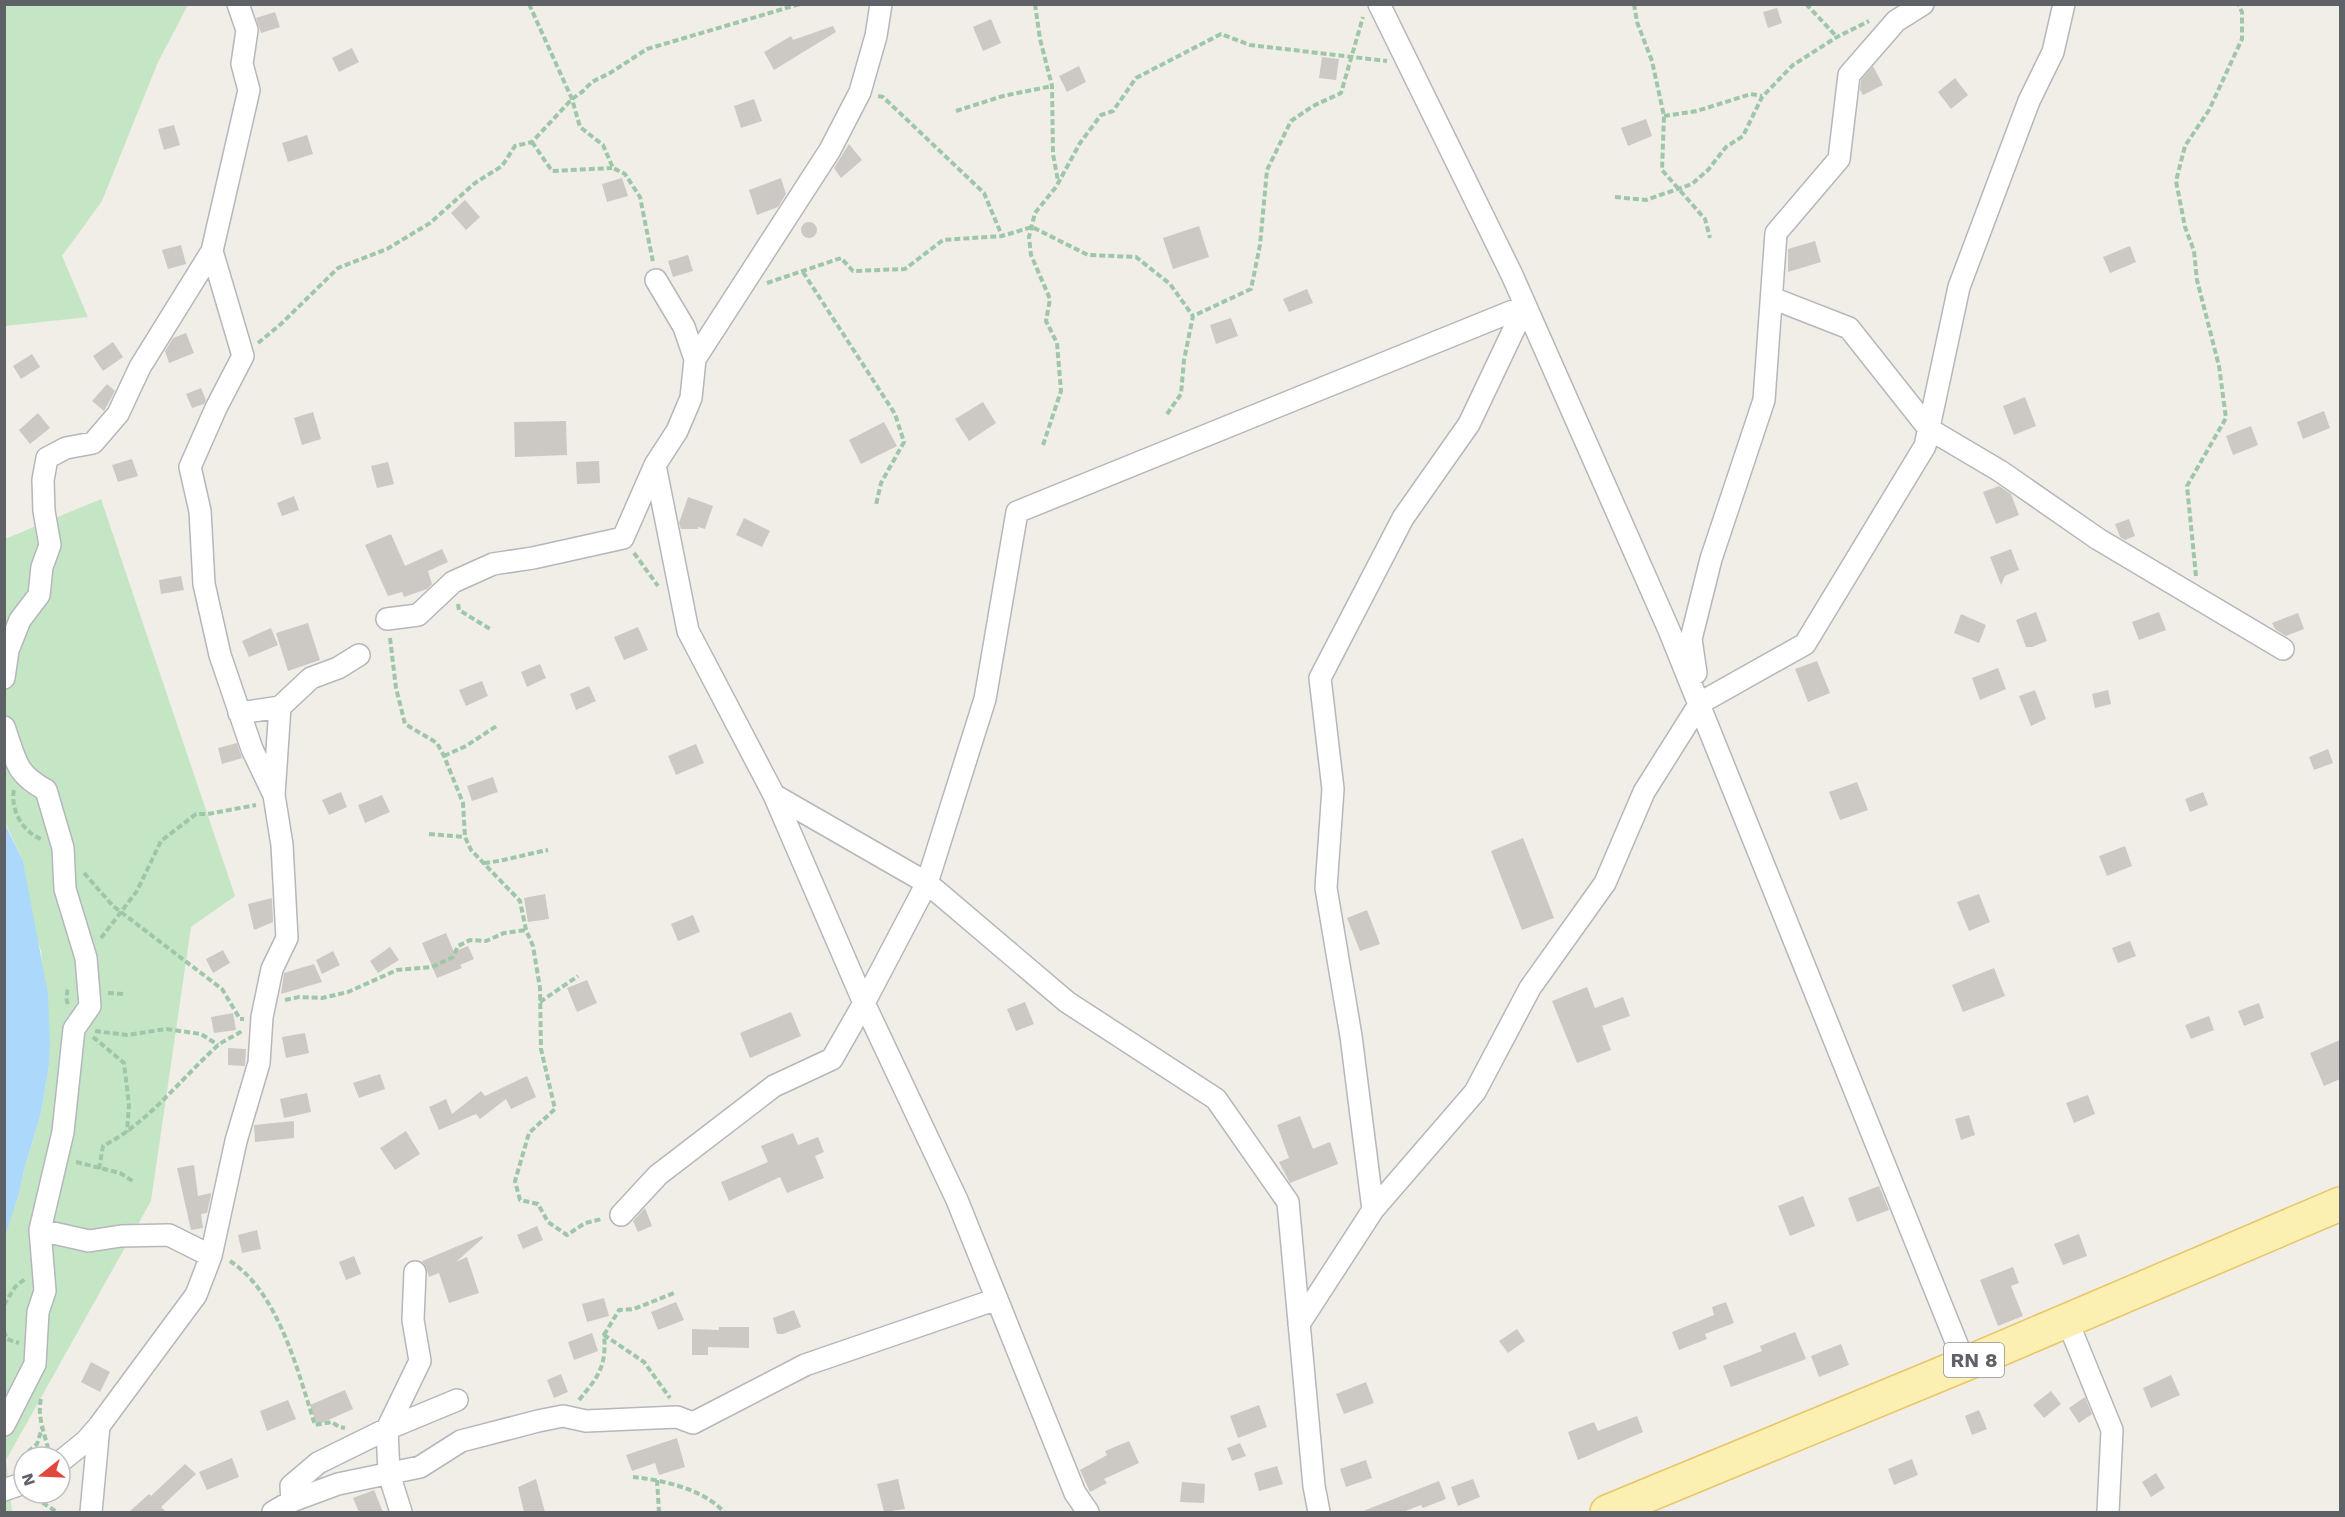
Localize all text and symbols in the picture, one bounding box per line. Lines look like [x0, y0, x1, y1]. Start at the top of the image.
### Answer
road number: RN 8 [1944, 1343, 2004, 1377]
north arrow [12, 1445, 72, 1505]
text: N [17, 1471, 39, 1488]

